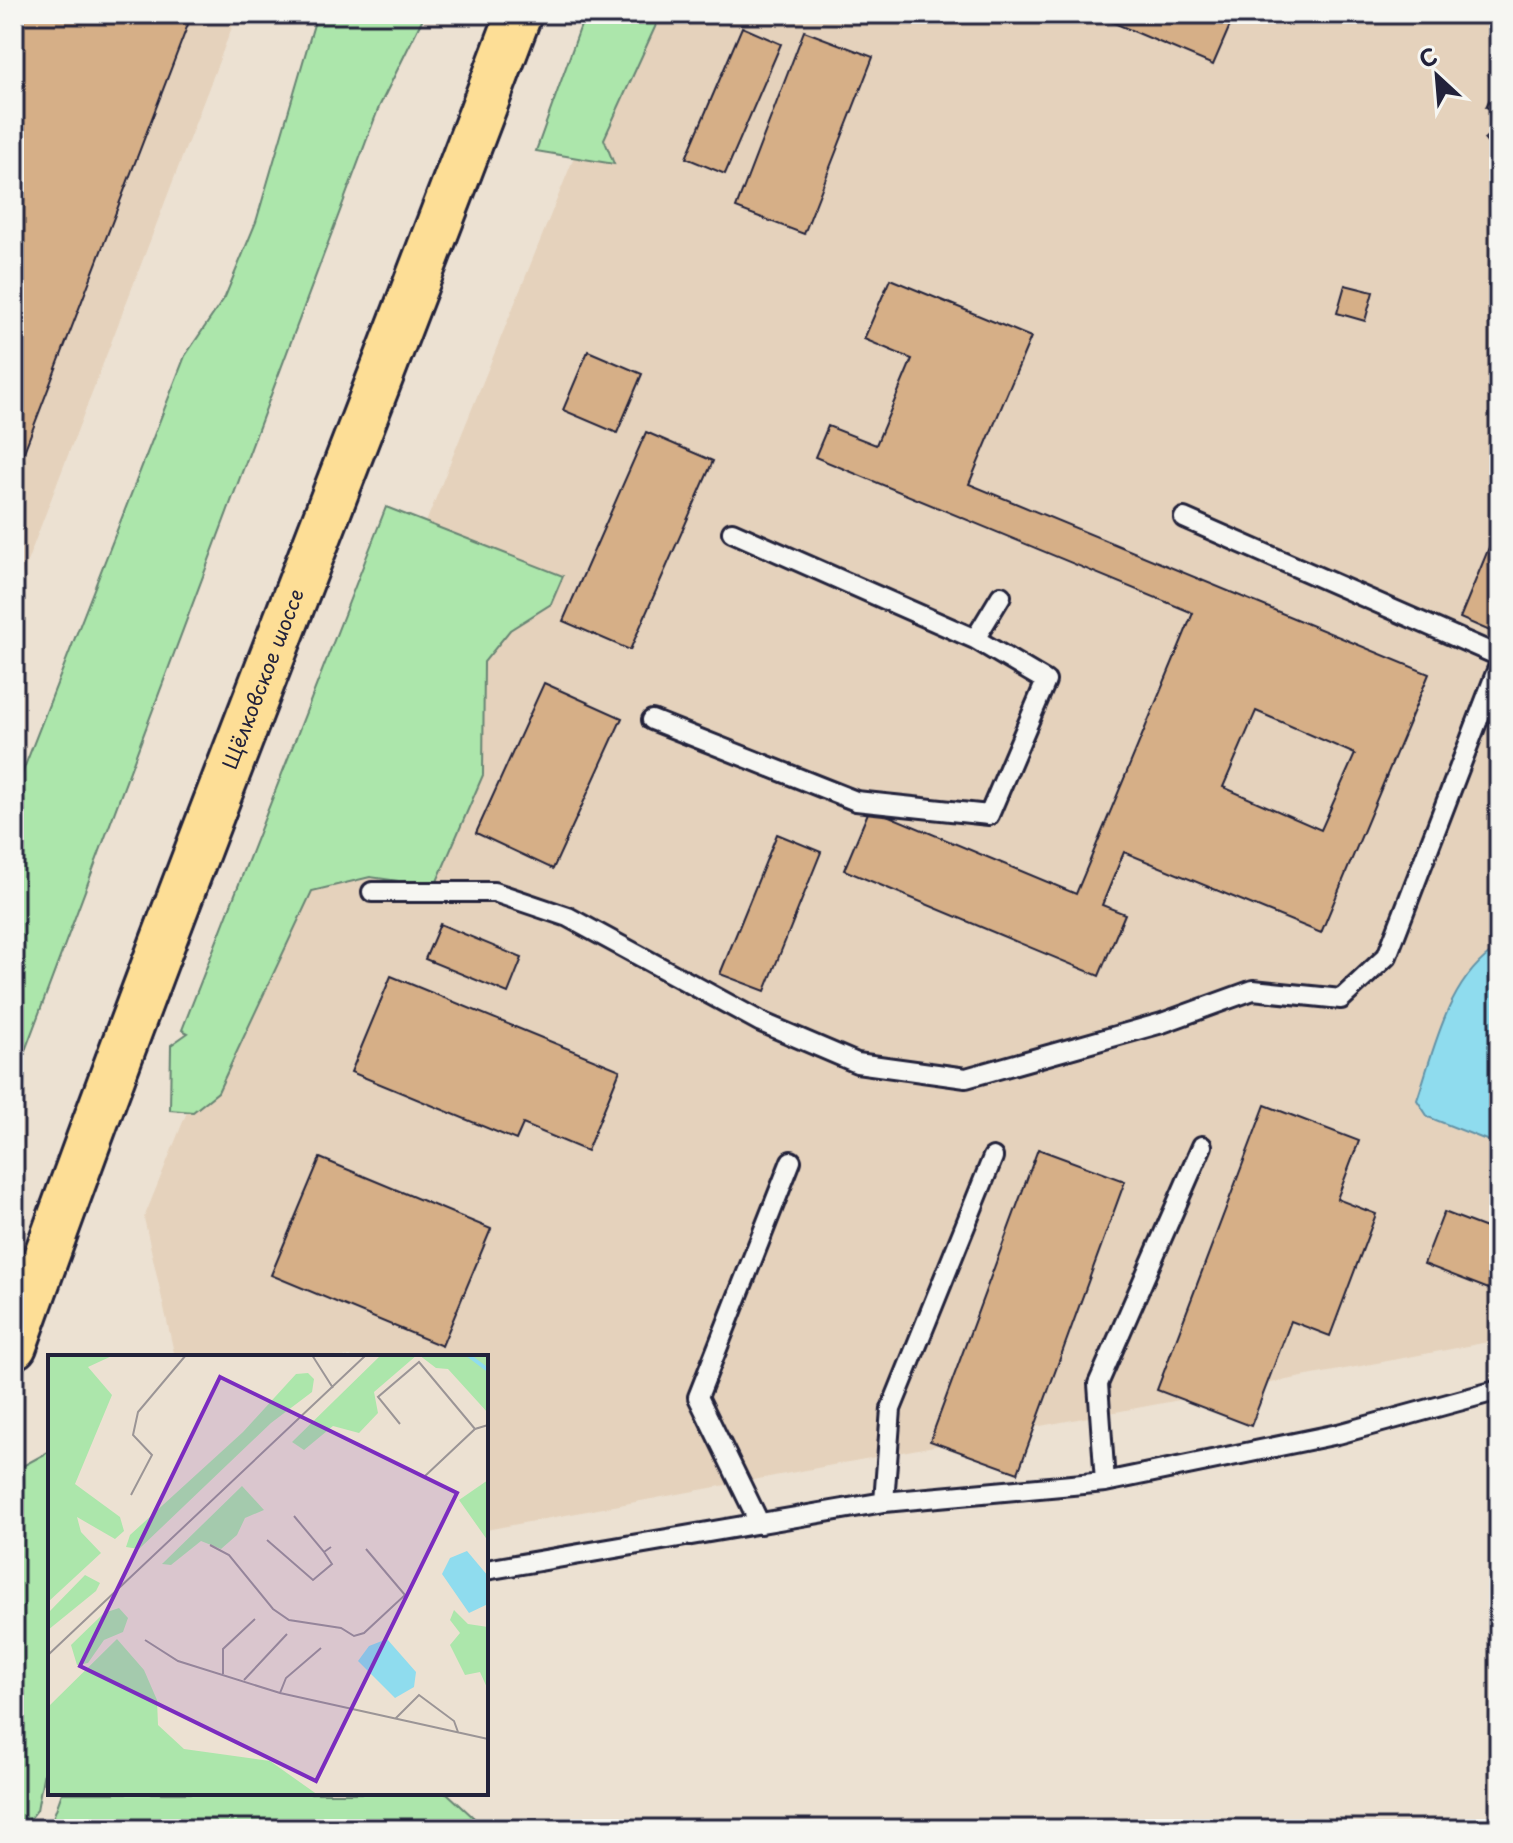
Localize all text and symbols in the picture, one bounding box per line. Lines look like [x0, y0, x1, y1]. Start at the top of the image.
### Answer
north arrow [1397, 36, 1477, 116]
text: С [1413, 38, 1442, 75]
street label: Щёлковское шоссе [214, 584, 311, 773]
inset map [48, 1355, 488, 1795]

